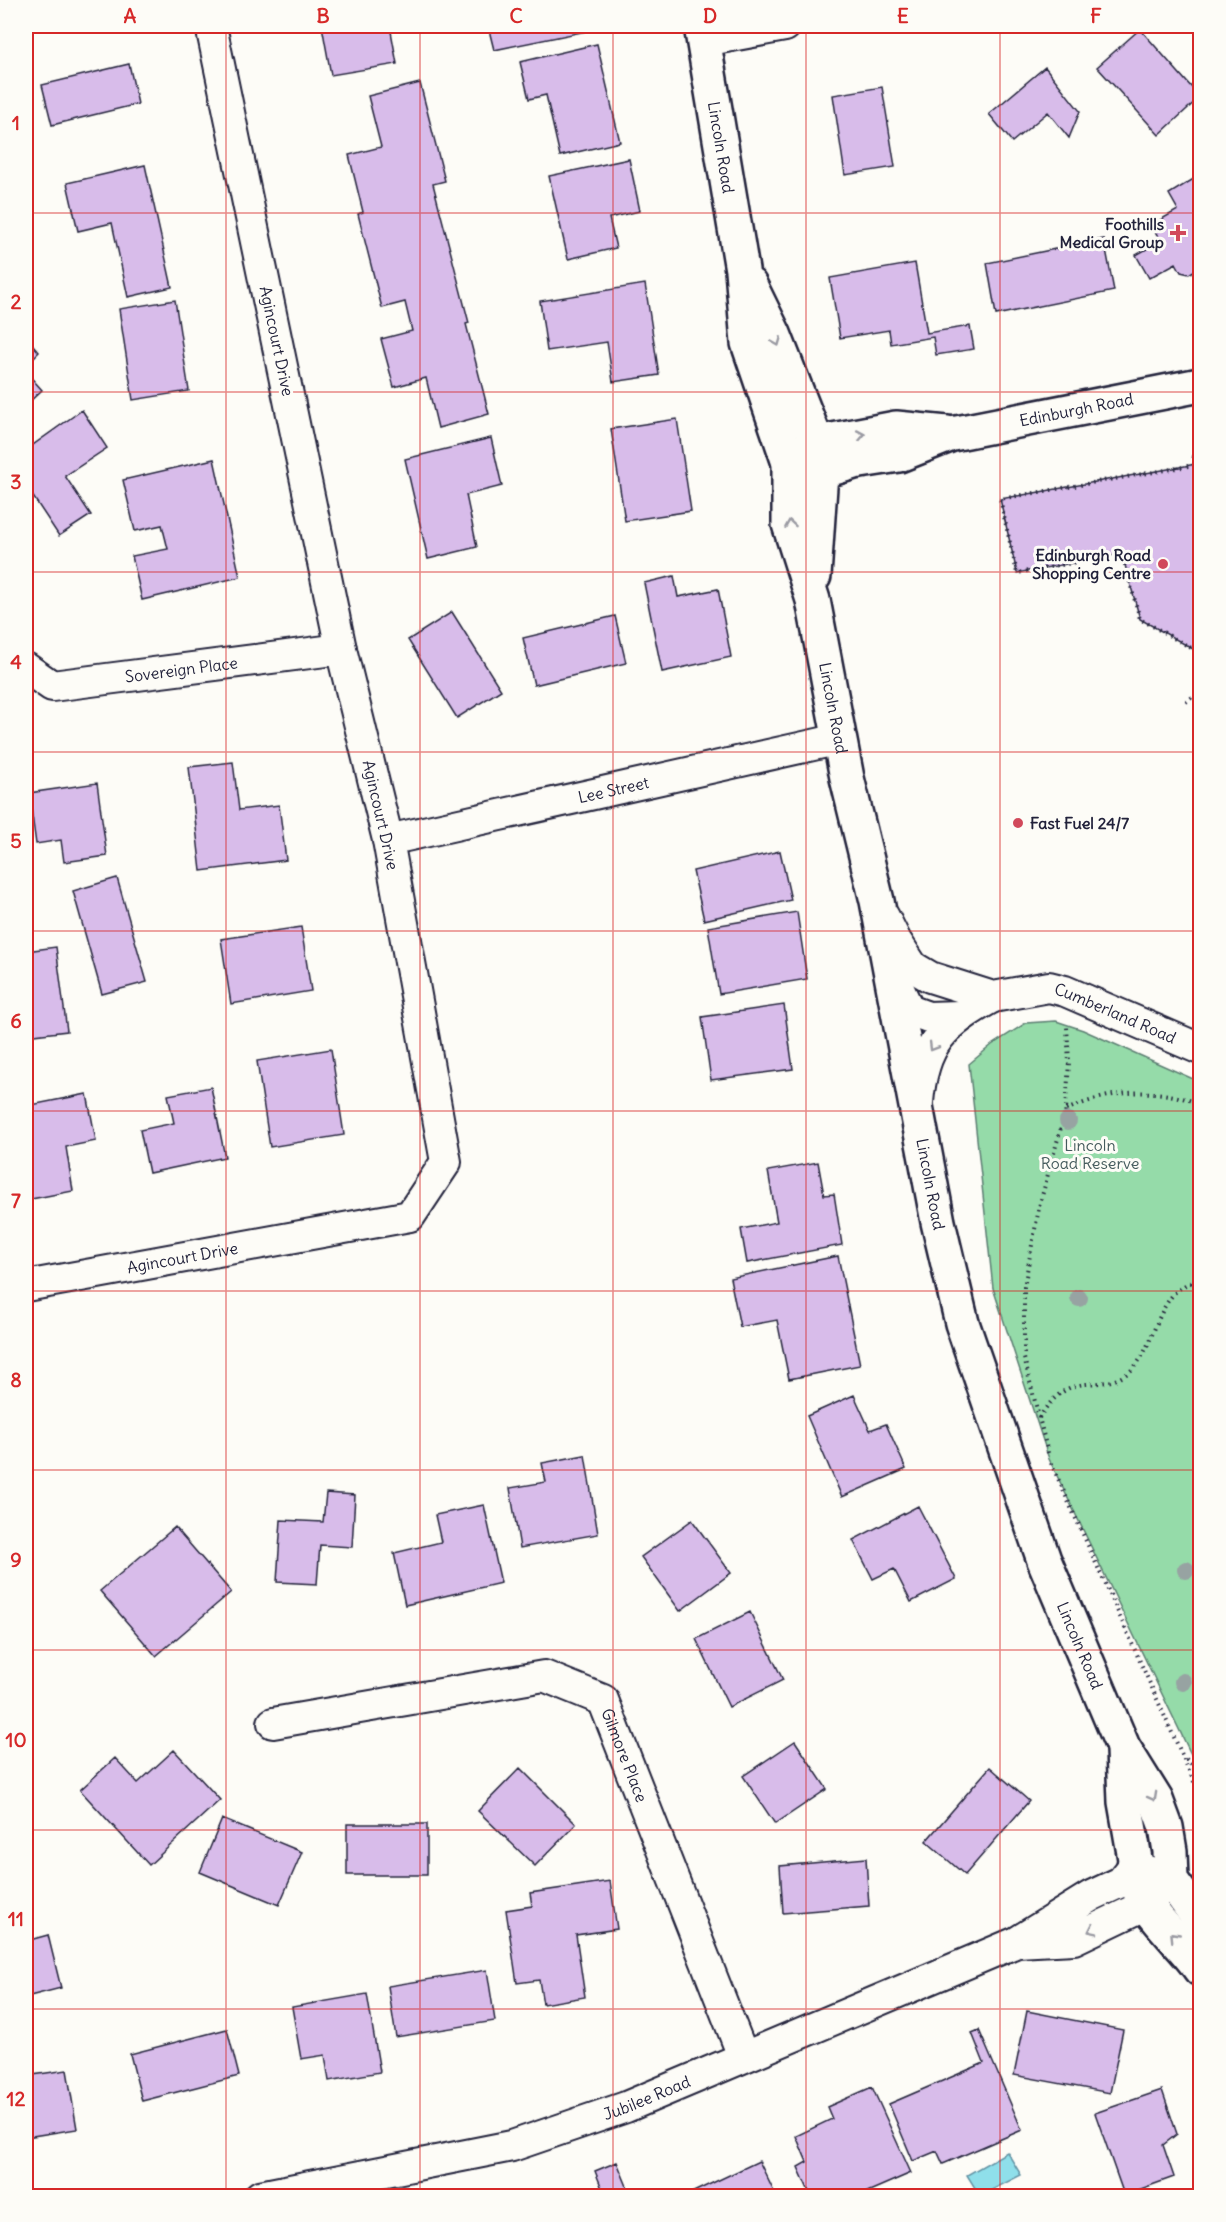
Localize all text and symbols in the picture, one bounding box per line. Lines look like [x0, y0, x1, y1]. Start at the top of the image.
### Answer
text: A [124, 3, 137, 28]
text: B [316, 3, 330, 28]
text: C [509, 3, 523, 28]
text: D [703, 3, 717, 28]
text: E [897, 3, 909, 28]
text: F [1090, 3, 1102, 28]
street label: Lincoln Road [704, 100, 739, 195]
text: 1 [12, 110, 20, 135]
place label: Foothills Medical Group [1060, 214, 1164, 253]
marker: Foothills Medical Group [1169, 224, 1187, 242]
street label: Agincourt Drive [256, 284, 298, 398]
text: 2 [11, 289, 22, 314]
one-way arrow [769, 336, 782, 346]
street label: Edinburgh Road [1018, 388, 1135, 430]
one-way arrow [856, 429, 866, 442]
text: 3 [10, 469, 22, 494]
one-way arrow [785, 519, 797, 529]
place label: Edinburgh Road Shopping Centre [1032, 545, 1152, 584]
marker: Edinburgh Road Shopping Centre [1156, 557, 1170, 571]
text: 4 [10, 649, 22, 674]
street label: Sovereign Place [124, 652, 239, 687]
street label: Lincoln Road [815, 660, 852, 755]
street label: Agincourt Drive [359, 758, 403, 872]
street label: Lee Street [576, 772, 651, 807]
place label: Fast Fuel 24/7 [1030, 813, 1129, 833]
marker: Fast Fuel 24/7 [1011, 816, 1025, 830]
text: 5 [10, 828, 22, 853]
street label: Cumberland Road [1053, 979, 1179, 1048]
text: 6 [10, 1008, 22, 1033]
one-way arrow [929, 1041, 941, 1051]
park label: Lincoln Road Reserve [1041, 1135, 1139, 1173]
street label: Lincoln Road [912, 1136, 950, 1232]
text: 7 [11, 1188, 21, 1213]
street label: Agincourt Drive [125, 1238, 239, 1277]
text: 8 [10, 1367, 22, 1392]
text: 9 [10, 1547, 22, 1572]
street label: Lincoln Road [1053, 1599, 1107, 1692]
street label: Gilmore Place [597, 1705, 652, 1805]
text: 10 [5, 1727, 27, 1752]
one-way arrow [1146, 1791, 1157, 1801]
text: 11 [8, 1906, 24, 1931]
one-way arrow [1088, 1923, 1099, 1935]
one-way arrow [1171, 1932, 1182, 1943]
street label: Jubilee Road [601, 2071, 693, 2124]
text: 12 [7, 2086, 25, 2111]

